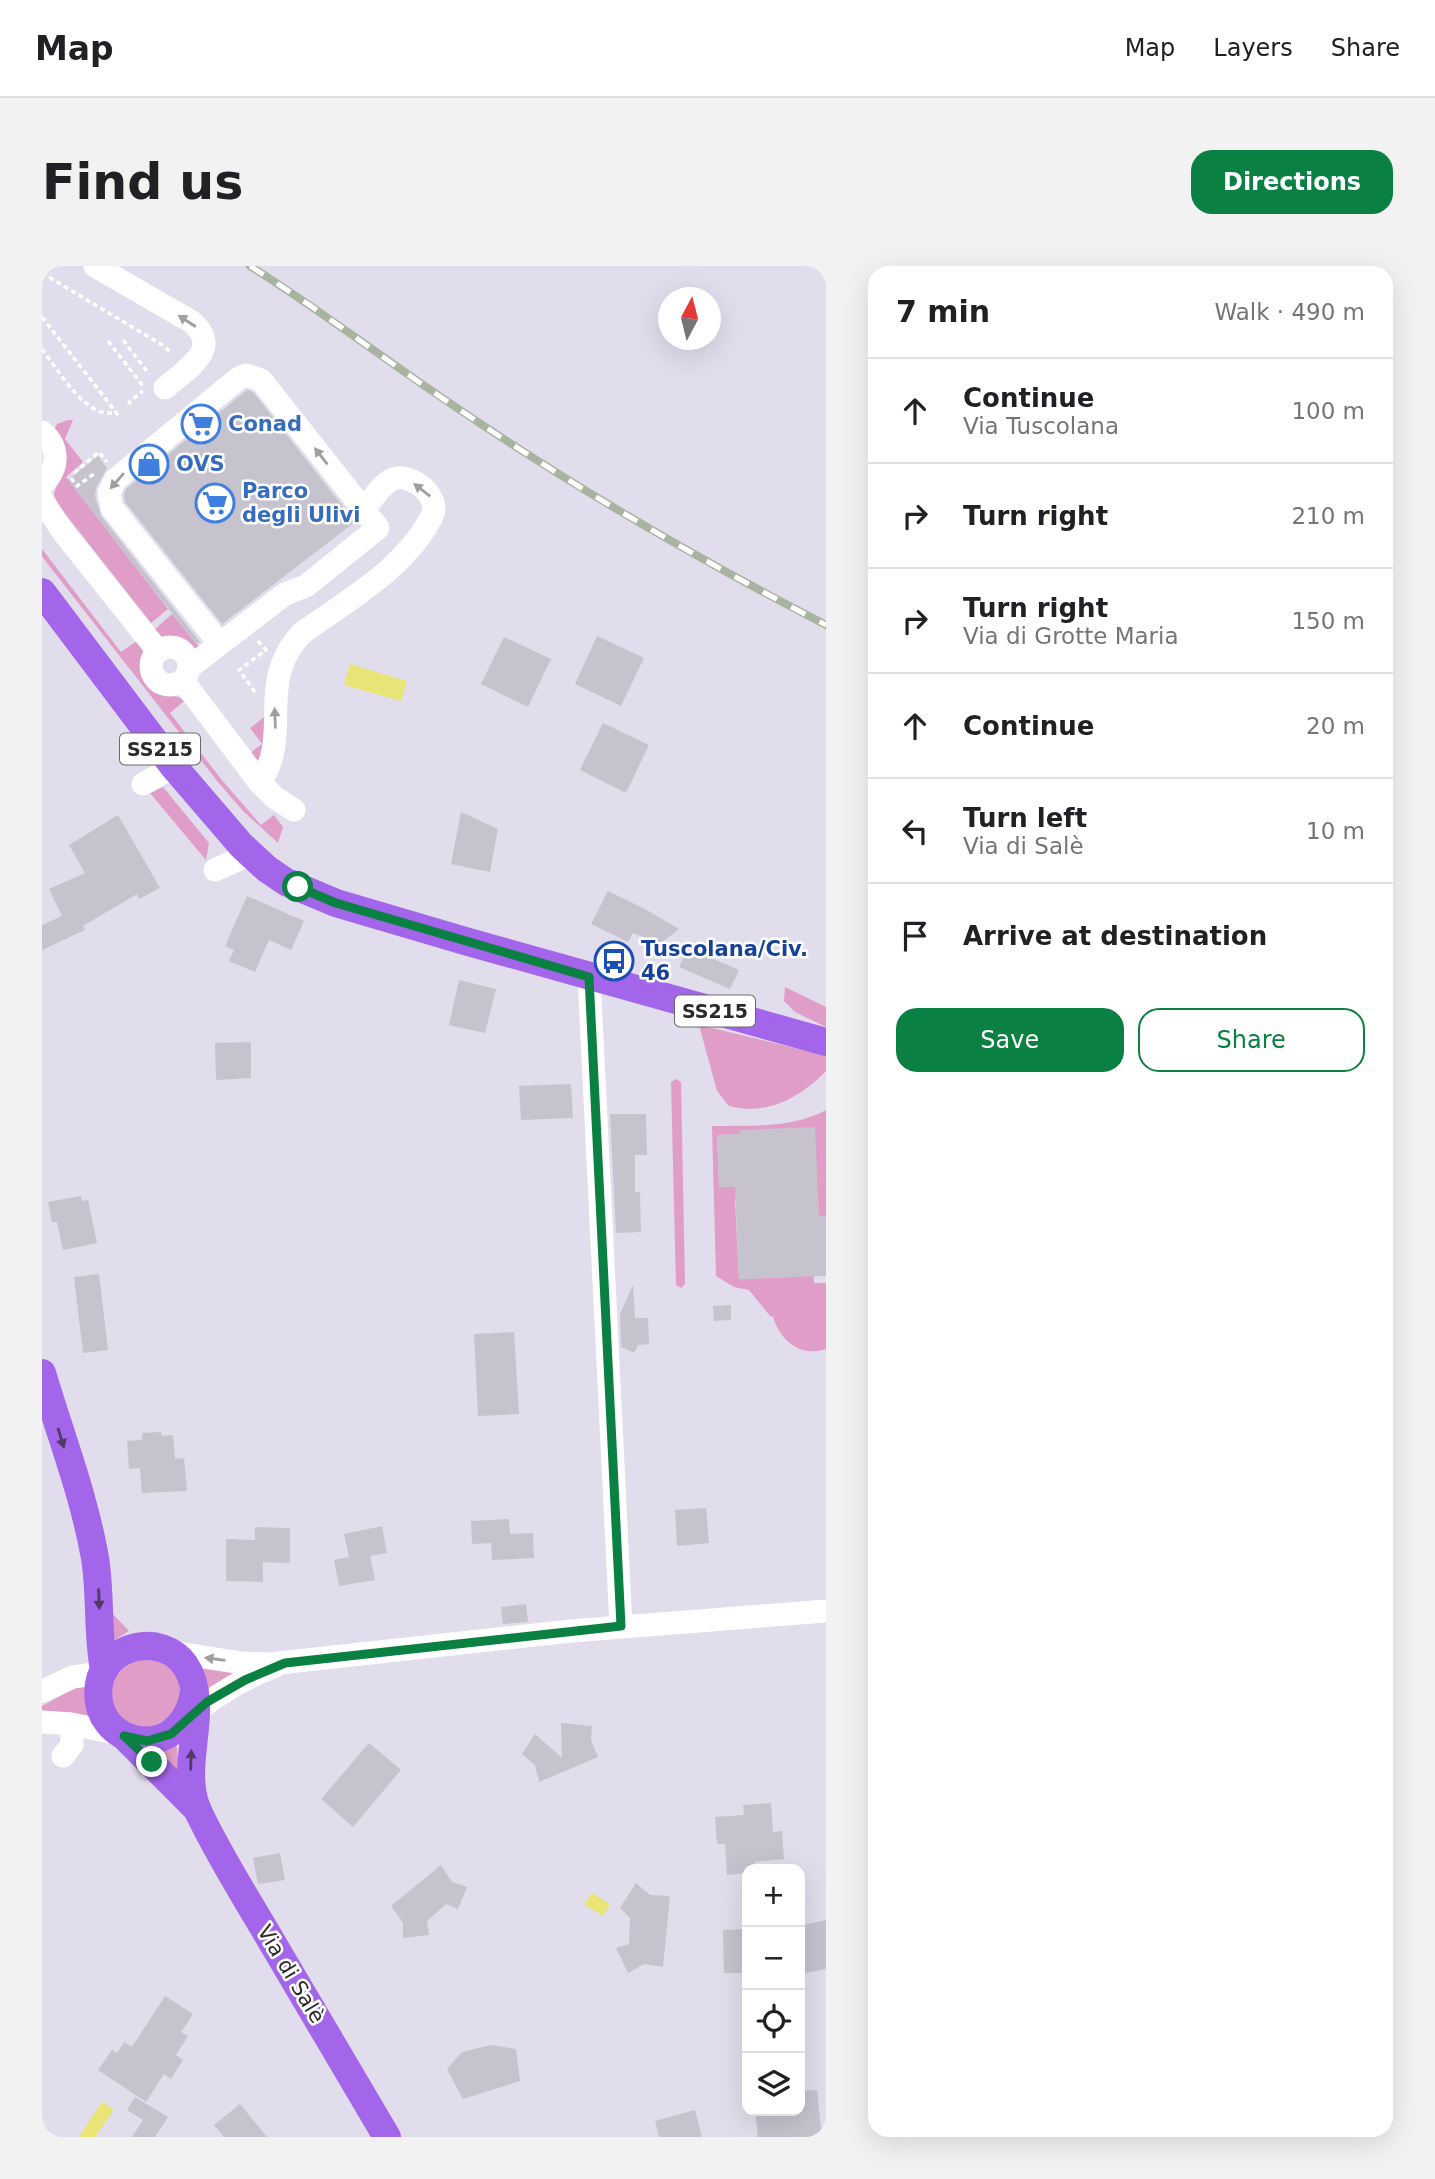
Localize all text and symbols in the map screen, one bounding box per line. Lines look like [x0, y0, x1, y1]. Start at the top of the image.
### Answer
text: Map [35, 29, 114, 68]
text: Map [1125, 34, 1175, 62]
text: Layers [1213, 34, 1293, 62]
text: Share [1331, 34, 1400, 62]
button: Directions [1191, 150, 1393, 214]
text: Find us [42, 154, 243, 211]
north arrow [658, 287, 721, 350]
text: 7 min [896, 294, 990, 329]
text: Walk · 490 m [1214, 299, 1365, 325]
one-way arrow [177, 314, 197, 327]
text: Continue [963, 383, 1094, 413]
icon: ahead [896, 392, 934, 430]
text: 100 m [1291, 398, 1365, 424]
supermarket icon: Conad [180, 403, 222, 445]
place label: Conad [228, 412, 302, 436]
text: Via Tuscolana [963, 413, 1119, 439]
shop icon: OVS [128, 443, 170, 485]
one-way arrow [314, 448, 329, 466]
place label: OVS [176, 452, 225, 476]
one-way arrow [109, 472, 125, 490]
place label: Parco degli Ulivi [242, 479, 360, 527]
supermarket icon: Parco degli Ulivi [194, 482, 236, 524]
one-way arrow [414, 483, 432, 498]
icon: right [896, 497, 934, 535]
text: Turn right [963, 501, 1108, 531]
text: 210 m [1291, 503, 1365, 529]
text: Turn right [963, 593, 1108, 623]
icon: right [896, 602, 934, 640]
text: 150 m [1291, 608, 1365, 634]
text: Via di Grotte Maria [963, 623, 1179, 649]
one-way arrow [269, 707, 280, 729]
icon: ahead [896, 707, 934, 745]
text: Continue [963, 711, 1094, 741]
text: 20 m [1306, 713, 1365, 739]
road number: SS215 [120, 734, 200, 764]
text: Turn left [963, 803, 1087, 833]
icon: left [896, 812, 934, 850]
text: 10 m [1306, 818, 1365, 844]
text: Via di Salè [963, 833, 1084, 859]
route start [282, 871, 313, 902]
icon: arrive [896, 917, 934, 955]
text: Arrive at destination [963, 921, 1267, 951]
place label: Tuscolana/Civ. 46 [641, 937, 808, 985]
bus stop icon: Tuscolana/Civ. 46 [593, 940, 635, 982]
road number: SS215 [675, 996, 755, 1026]
button: Save [896, 1008, 1124, 1072]
button: Share [1138, 1008, 1365, 1072]
one-way arrow [57, 1428, 67, 1449]
one-way arrow [94, 1588, 105, 1610]
one-way arrow [204, 1653, 226, 1664]
route end [136, 1746, 167, 1777]
one-way arrow [186, 1749, 197, 1771]
map controls [742, 1864, 805, 2116]
button: + [742, 1864, 805, 1927]
street label: Via di Salè [252, 1921, 330, 2027]
button: − [742, 1927, 805, 1990]
button: locate [742, 1990, 805, 2053]
button: layers [742, 2053, 805, 2116]

